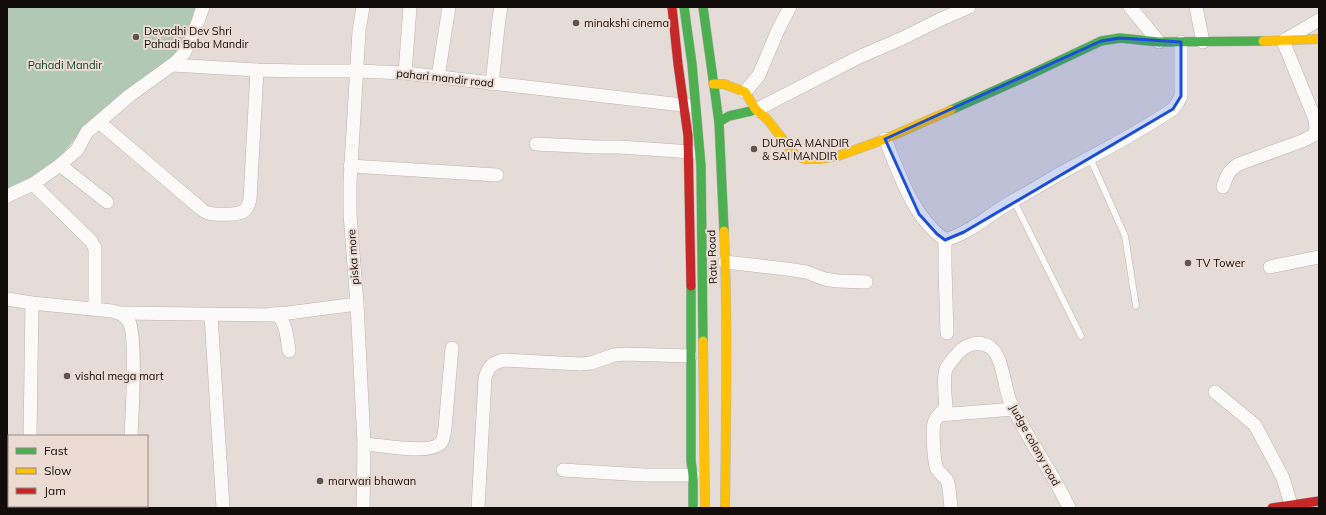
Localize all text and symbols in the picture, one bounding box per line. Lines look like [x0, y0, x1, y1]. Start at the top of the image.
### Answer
place label: minakshi cinema [584, 16, 669, 30]
marker: minakshi cinema [571, 18, 581, 28]
place label: Devadhi Dev Shri Pahadi Baba Mandir [144, 24, 248, 51]
marker: Devadhi Dev Shri Pahadi Baba Mandir [131, 32, 141, 42]
park label: Pahadi Mandir [28, 58, 102, 72]
street label: pahari mandir road [396, 66, 494, 90]
place label: DURGA MANDIR & SAI MANDIR [762, 136, 850, 163]
marker: DURGA MANDIR & SAI MANDIR [749, 144, 759, 154]
street label: piska more [344, 229, 362, 285]
street label: Ratu Road [704, 230, 720, 284]
place label: TV Tower [1196, 256, 1245, 270]
marker: TV Tower [1183, 258, 1193, 268]
place label: vishal mega mart [75, 369, 164, 383]
marker: vishal mega mart [62, 371, 72, 381]
street label: Judge colony road [1007, 402, 1063, 488]
legend [8, 435, 148, 507]
text: Fast [44, 443, 68, 458]
text: Slow [44, 463, 72, 478]
place label: marwari bhawan [328, 474, 416, 488]
marker: marwari bhawan [315, 476, 325, 486]
text: Jam [44, 483, 66, 498]

